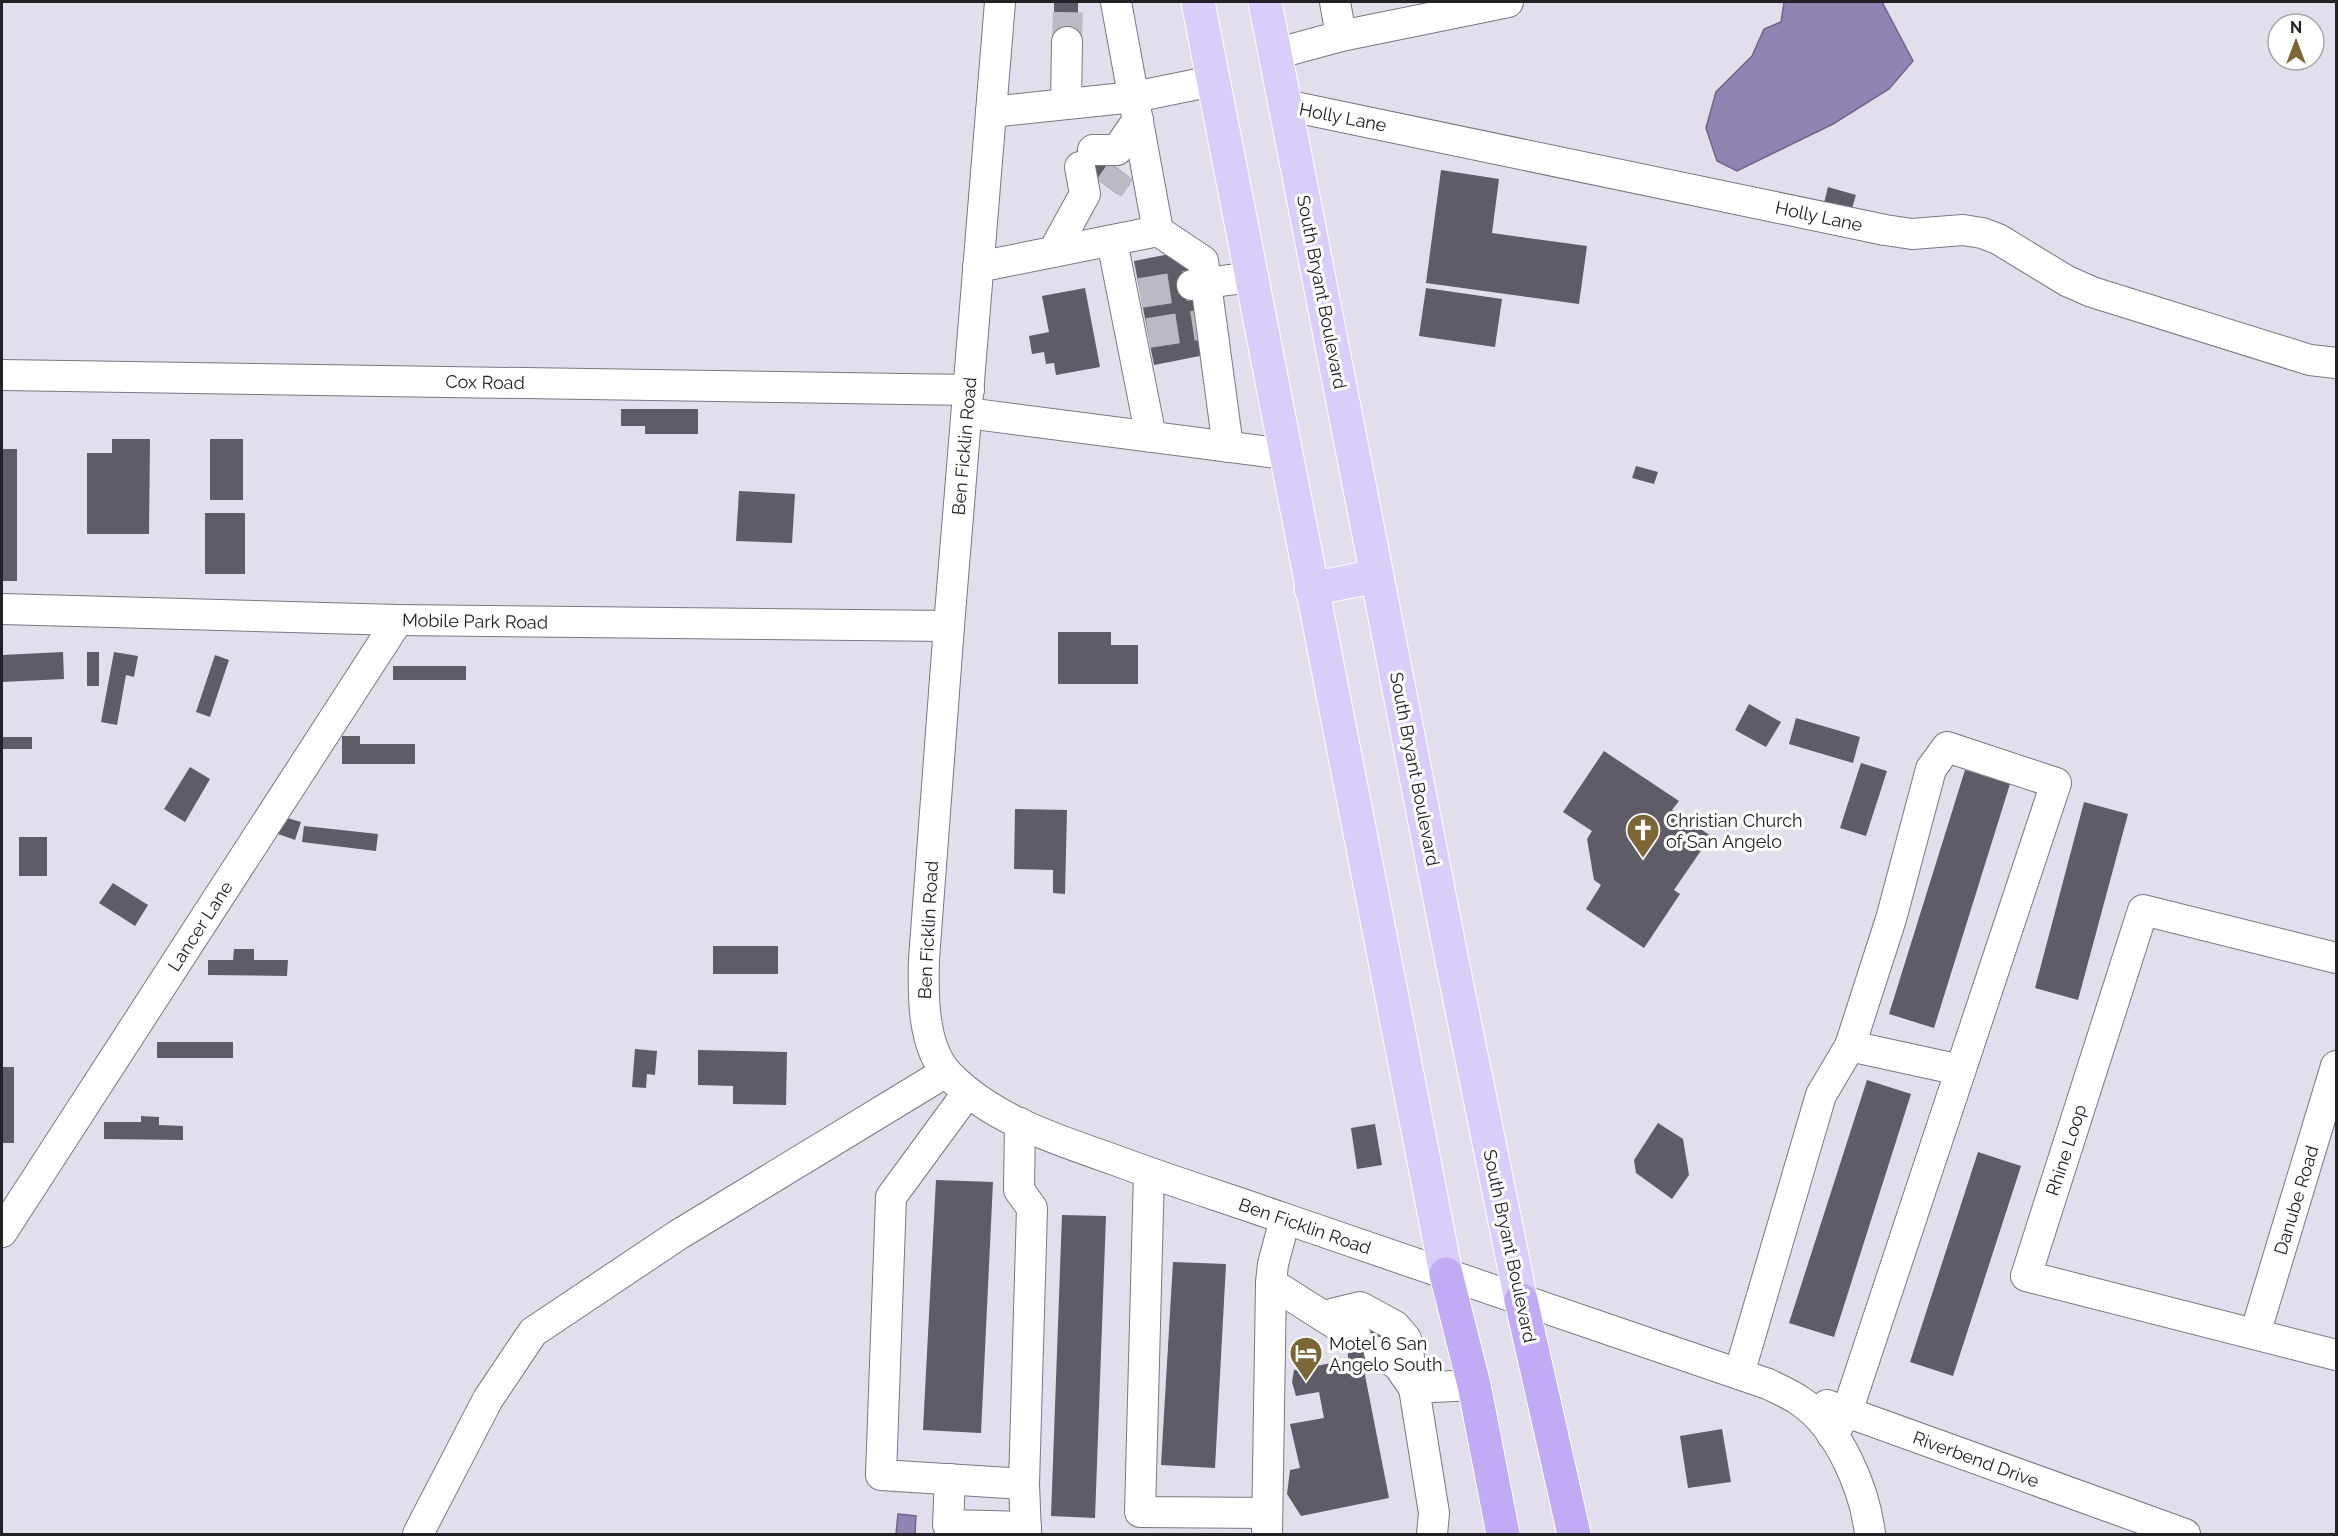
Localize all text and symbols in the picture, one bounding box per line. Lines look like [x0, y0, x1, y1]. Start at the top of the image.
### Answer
north arrow [2266, 12, 2326, 72]
text: N [2290, 18, 2302, 37]
street label: Holly Lane [1298, 98, 1389, 136]
street label: South Bryant Boulevard [1293, 193, 1351, 391]
street label: Holly Lane [1774, 197, 1865, 236]
street label: Cox Road [445, 371, 525, 393]
street label: Ben Ficklin Road [947, 376, 981, 516]
street label: Mobile Park Road [402, 609, 548, 633]
street label: South Bryant Boulevard [1386, 670, 1444, 868]
place label: Christian Church of San Angelo [1666, 810, 1803, 852]
church icon: Christian Church of San Angelo [1625, 812, 1661, 859]
street label: Ben Ficklin Road [914, 860, 942, 1000]
street label: Lancer Lane [163, 877, 237, 975]
street label: Rhine Loop [2041, 1102, 2091, 1198]
street label: Danube Road [2269, 1143, 2323, 1257]
street label: South Bryant Boulevard [1479, 1147, 1541, 1345]
street label: Ben Ficklin Road [1236, 1193, 1374, 1259]
place label: Motel 6 San Angelo South [1329, 1333, 1442, 1375]
hotel icon: Motel 6 San Angelo South [1288, 1335, 1324, 1382]
street label: Riverbend Drive [1910, 1426, 2042, 1492]

